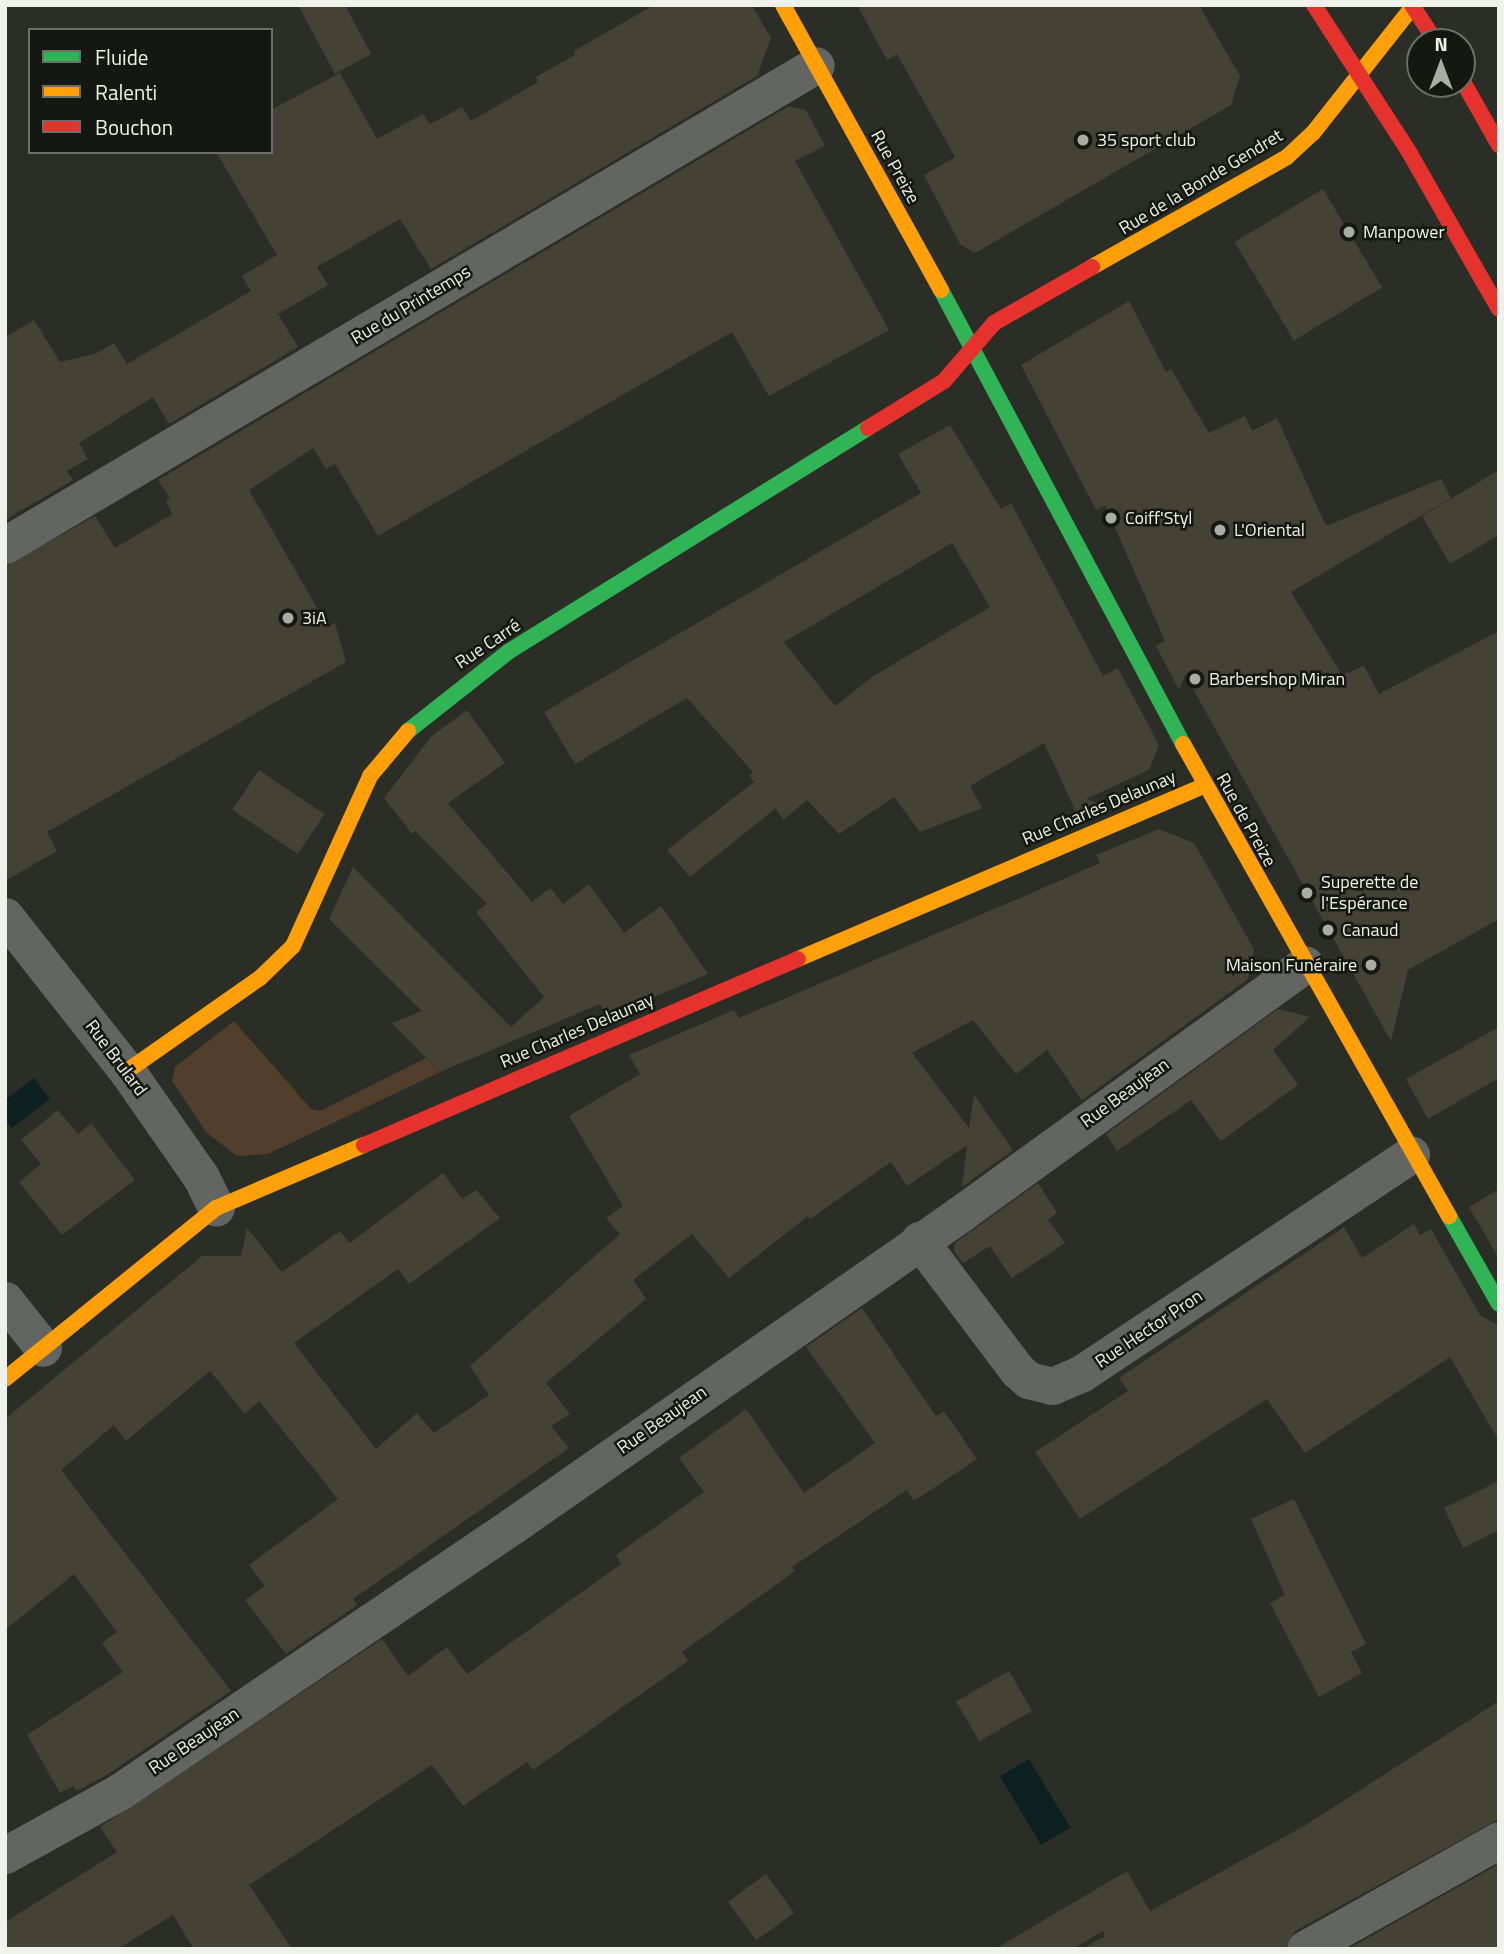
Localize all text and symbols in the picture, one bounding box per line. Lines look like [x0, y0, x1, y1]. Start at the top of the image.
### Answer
legend [28, 28, 273, 154]
north arrow [1406, 28, 1476, 98]
text: N [1434, 29, 1448, 58]
text: Fluide [95, 41, 148, 73]
text: Ralenti [95, 76, 157, 108]
text: Bouchon [95, 111, 173, 143]
street label: Rue de la Bonde Gendret [1115, 125, 1287, 239]
street label: Rue Preize [866, 127, 924, 207]
place label: 35 sport club [1097, 129, 1196, 151]
marker: 35 sport club [1075, 132, 1091, 148]
place label: Manpower [1363, 221, 1445, 243]
marker: Manpower [1341, 224, 1357, 240]
street label: Rue du Printemps [347, 261, 475, 349]
place label: Coiff'Styl [1125, 507, 1192, 529]
marker: Coiff'Styl [1103, 510, 1119, 526]
place label: L'Oriental [1234, 519, 1305, 541]
marker: L'Oriental [1212, 522, 1228, 538]
place label: 3iA [302, 607, 327, 629]
marker: 3iA [280, 610, 296, 626]
street label: Rue Carré [451, 614, 525, 674]
place label: Barbershop Miran [1209, 668, 1345, 690]
marker: Barbershop Miran [1187, 671, 1203, 687]
street label: Rue Charles Delaunay [1019, 766, 1179, 850]
street label: Rue de Preize [1212, 770, 1280, 870]
place label: Superette de l'Espérance [1321, 872, 1418, 914]
marker: Superette de l'Espérance [1299, 885, 1315, 901]
place label: Canaud [1342, 919, 1399, 941]
marker: Canaud [1320, 922, 1336, 938]
place label: Maison Funéraire [1226, 954, 1357, 976]
marker: Maison Funéraire [1363, 957, 1379, 973]
street label: Rue Charles Delaunay [497, 989, 657, 1073]
street label: Rue Brulard [81, 1016, 151, 1100]
street label: Rue Beaujean [1077, 1054, 1173, 1132]
street label: Rue Hector Pron [1091, 1285, 1207, 1373]
street label: Rue Beaujean [613, 1381, 711, 1459]
street label: Rue Beaujean [145, 1703, 243, 1779]

